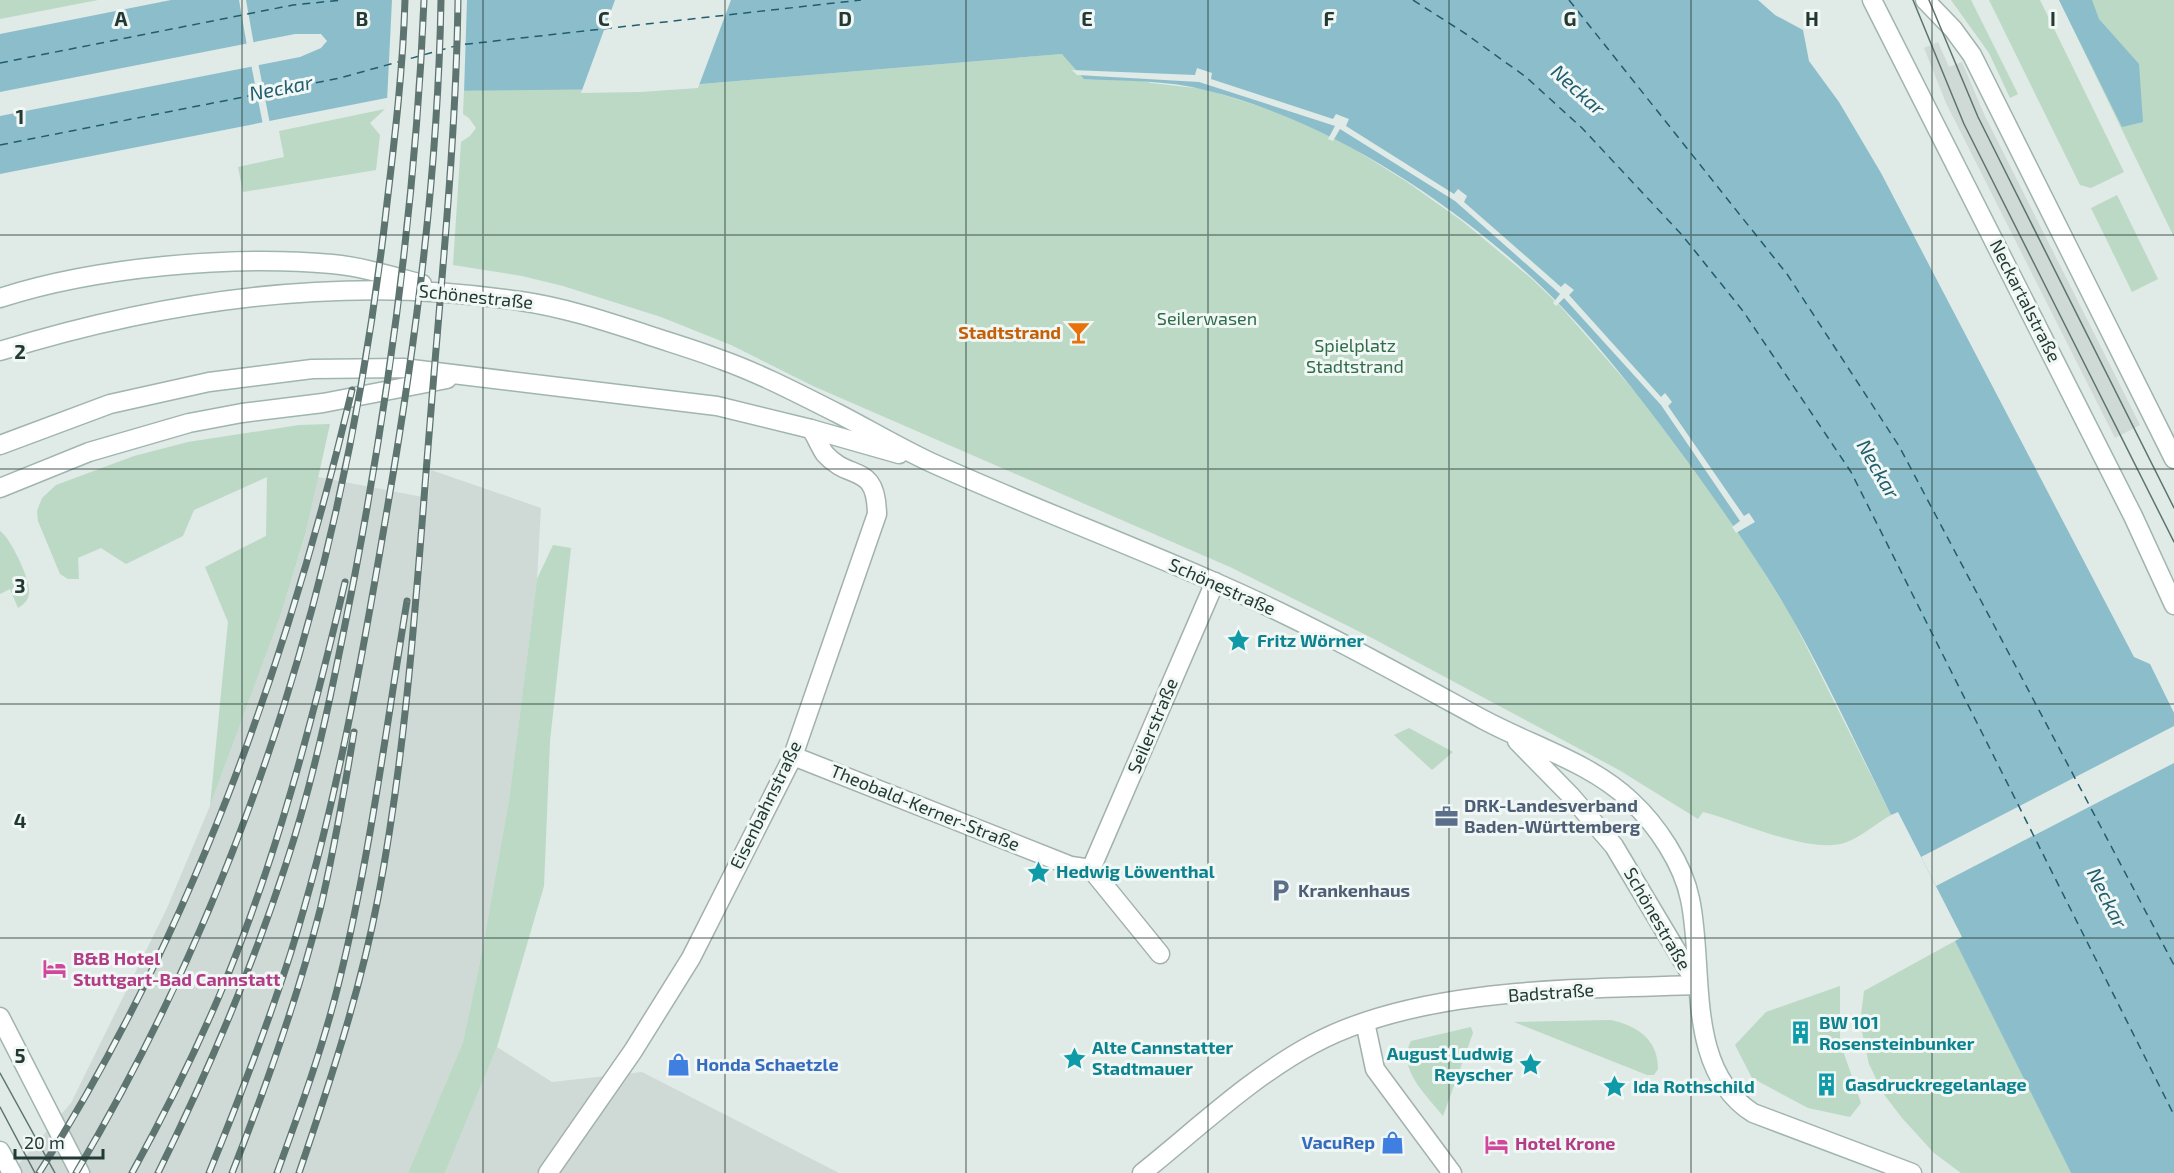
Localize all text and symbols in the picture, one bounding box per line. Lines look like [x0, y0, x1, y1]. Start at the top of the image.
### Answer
text: A [114, 6, 128, 30]
text: B [356, 6, 368, 30]
text: C [598, 6, 610, 30]
text: D [838, 6, 852, 30]
text: E [1081, 6, 1093, 30]
text: F [1323, 6, 1335, 30]
text: G [1564, 6, 1576, 30]
text: H [1805, 6, 1819, 30]
text: I [2050, 6, 2056, 30]
water label: Neckar [1547, 59, 1611, 120]
water label: Neckar [247, 69, 316, 105]
text: 1 [16, 104, 24, 128]
street label: Neckartalstraße [1986, 236, 2066, 365]
street label: Schönestraße [418, 279, 534, 313]
park label: Seilerwasen [1157, 307, 1257, 329]
bar icon: Stadtstrand [1066, 320, 1092, 346]
place label: Stadtstrand [958, 321, 1061, 343]
park label: Spielplatz Stadtstrand [1306, 334, 1404, 377]
text: 2 [14, 339, 26, 363]
water label: Neckar [1852, 435, 1906, 503]
street label: Schönestraße [1166, 553, 1279, 619]
text: 3 [14, 573, 26, 597]
place icon: Fritz Wörner [1226, 628, 1252, 654]
place label: Fritz Wörner [1257, 629, 1365, 651]
street label: Seilerstraße [1122, 675, 1182, 777]
street label: Eisenbahnstraße [725, 737, 806, 872]
street label: Theobald-Kerner-Straße [828, 759, 1023, 855]
place label: DRK-Landesverband Baden-Württemberg [1464, 794, 1641, 837]
office icon: DRK-Landesverband Baden-Württemberg [1433, 803, 1459, 829]
text: 4 [14, 808, 27, 832]
place icon: Hedwig Löwenthal [1025, 859, 1051, 885]
place label: Hedwig Löwenthal [1056, 860, 1215, 882]
street label: Schönestraße [1620, 863, 1696, 974]
water label: Neckar [2083, 863, 2134, 933]
parking icon: Krankenhaus [1267, 878, 1293, 904]
place label: Krankenhaus [1298, 879, 1410, 901]
place label: B&B Hotel Stuttgart-Bad Cannstatt [73, 947, 281, 990]
hotel icon: B&B Hotel Stuttgart-Bad Cannstatt [42, 956, 68, 982]
street label: Badstraße [1507, 978, 1595, 1006]
place label: BW 101 Rosensteinbunker [1819, 1011, 1975, 1054]
building icon: BW 101 Rosensteinbunker [1788, 1020, 1814, 1046]
place label: Alte Cannstatter Stadtmauer [1092, 1036, 1233, 1079]
place label: August Ludwig Reyscher [1387, 1042, 1514, 1085]
text: 5 [14, 1043, 26, 1067]
place icon: Alte Cannstatter Stadtmauer [1061, 1045, 1087, 1071]
place icon: August Ludwig Reyscher [1518, 1051, 1544, 1077]
shop icon: Honda Schaetzle [665, 1052, 691, 1078]
place label: Honda Schaetzle [696, 1053, 839, 1075]
building icon: Gasdruckregelanlage [1814, 1072, 1840, 1098]
place label: Gasdruckregelanlage [1845, 1073, 2027, 1095]
place icon: Ida Rothschild [1602, 1074, 1628, 1100]
place label: Ida Rothschild [1633, 1075, 1755, 1097]
scale bar [15, 1122, 104, 1160]
shop icon: VacuRep [1380, 1130, 1406, 1156]
text: 20 m [24, 1131, 65, 1153]
place label: VacuRep [1301, 1131, 1375, 1153]
hotel icon: Hotel Krone [1484, 1131, 1510, 1157]
place label: Hotel Krone [1515, 1132, 1615, 1154]

